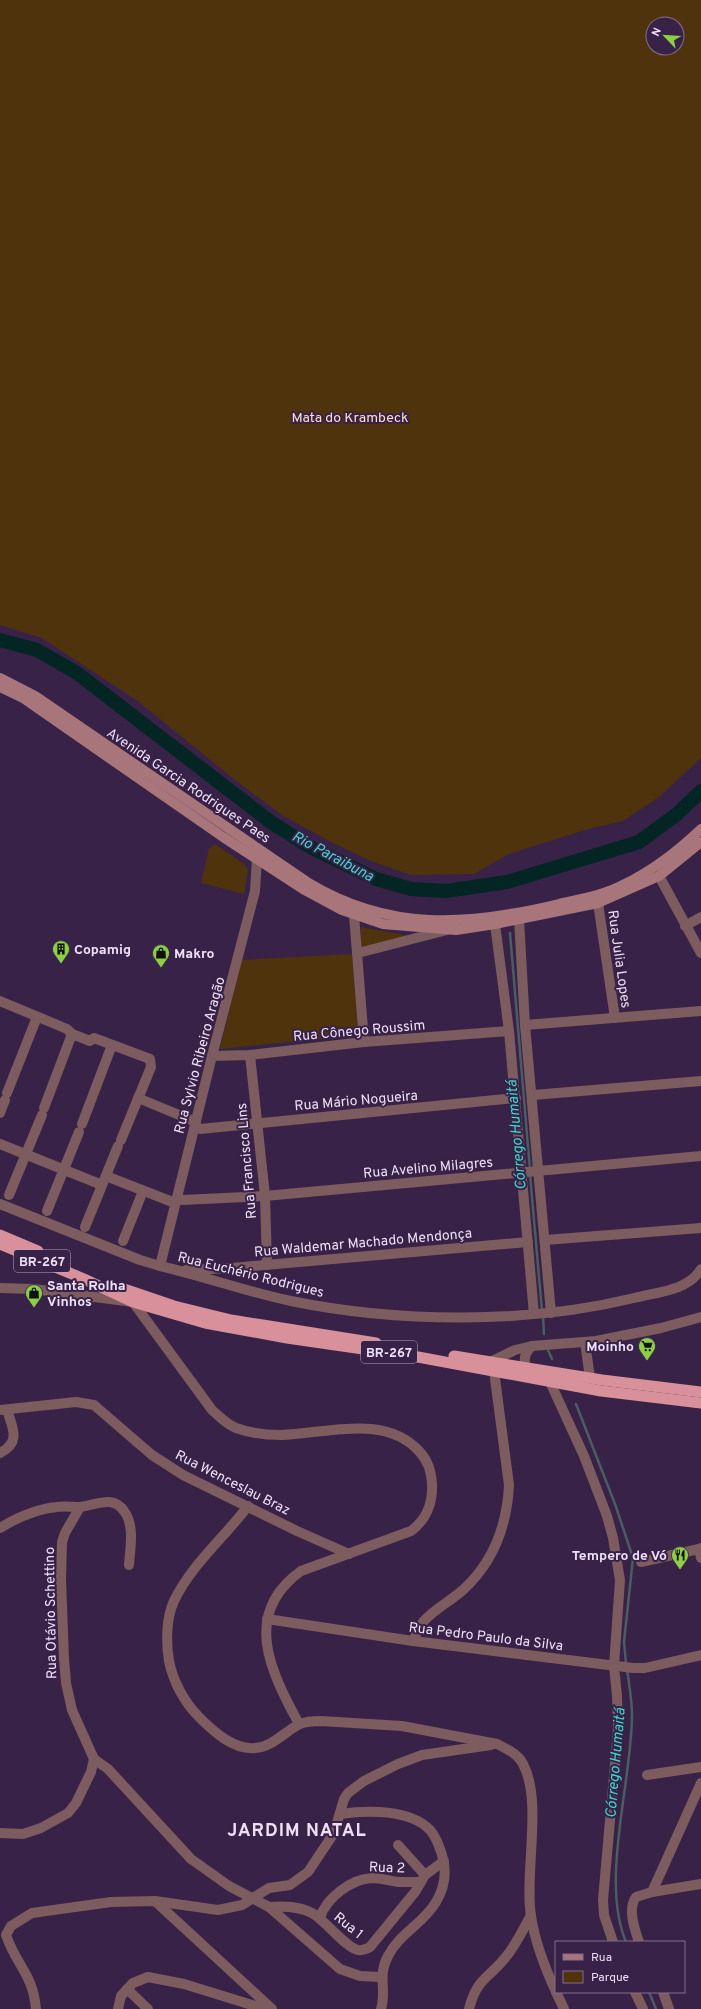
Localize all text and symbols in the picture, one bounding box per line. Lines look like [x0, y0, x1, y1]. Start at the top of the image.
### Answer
north arrow [645, 16, 685, 56]
text: N [649, 26, 665, 39]
park label: Mata do Krambeck [292, 410, 408, 427]
street label: Avenida Garcia Rodrigues Paes [103, 725, 273, 847]
water label: Rio Paraibuna [288, 828, 377, 887]
street label: Rua Julia Lopes [603, 909, 634, 1009]
building icon: Copamig [51, 939, 71, 964]
place label: Copamig [74, 942, 131, 959]
shop icon: Makro [151, 943, 171, 968]
place label: Makro [174, 946, 214, 963]
street label: Rua Sylvio Ribeiro Aragão [171, 975, 230, 1136]
street label: Rua Cônego Roussim [292, 1017, 426, 1046]
water label: Córrego Humaitá [503, 1078, 532, 1191]
street label: Rua Mário Nogueira [294, 1088, 418, 1115]
street label: Rua Francisco Lins [234, 1102, 261, 1220]
street label: Rua Avelino Milagres [363, 1154, 494, 1183]
street label: Rua Waldemar Machado Mendonça [254, 1226, 473, 1261]
street label: Rua Euchério Rodrigues [176, 1249, 325, 1302]
road number: BR-267 [14, 1250, 70, 1272]
place label: Santa Rolha Vinhos [47, 1278, 126, 1311]
shop icon: Santa Rolha Vinhos [24, 1283, 44, 1308]
supermarket icon: Moinho [637, 1336, 657, 1361]
place label: Moinho [586, 1339, 634, 1356]
road number: BR-267 [361, 1341, 417, 1363]
street label: Rua Wenceslau Braz [172, 1447, 293, 1520]
restaurant icon: Tempero de Vó [670, 1545, 690, 1570]
street label: Rua Otávio Schettino [42, 1546, 61, 1679]
place label: Tempero de Vó [572, 1548, 667, 1565]
street label: Rua Pedro Paulo da Silva [408, 1620, 564, 1655]
water label: Córrego Humaitá [602, 1706, 631, 1819]
district label: JARDIM NATAL [227, 1820, 367, 1843]
street label: Rua 2 [369, 1859, 405, 1878]
street label: Rua 1 [330, 1909, 366, 1943]
legend [555, 1941, 685, 1993]
text: Rua [591, 1950, 612, 1966]
text: Parque [591, 1970, 629, 1986]

